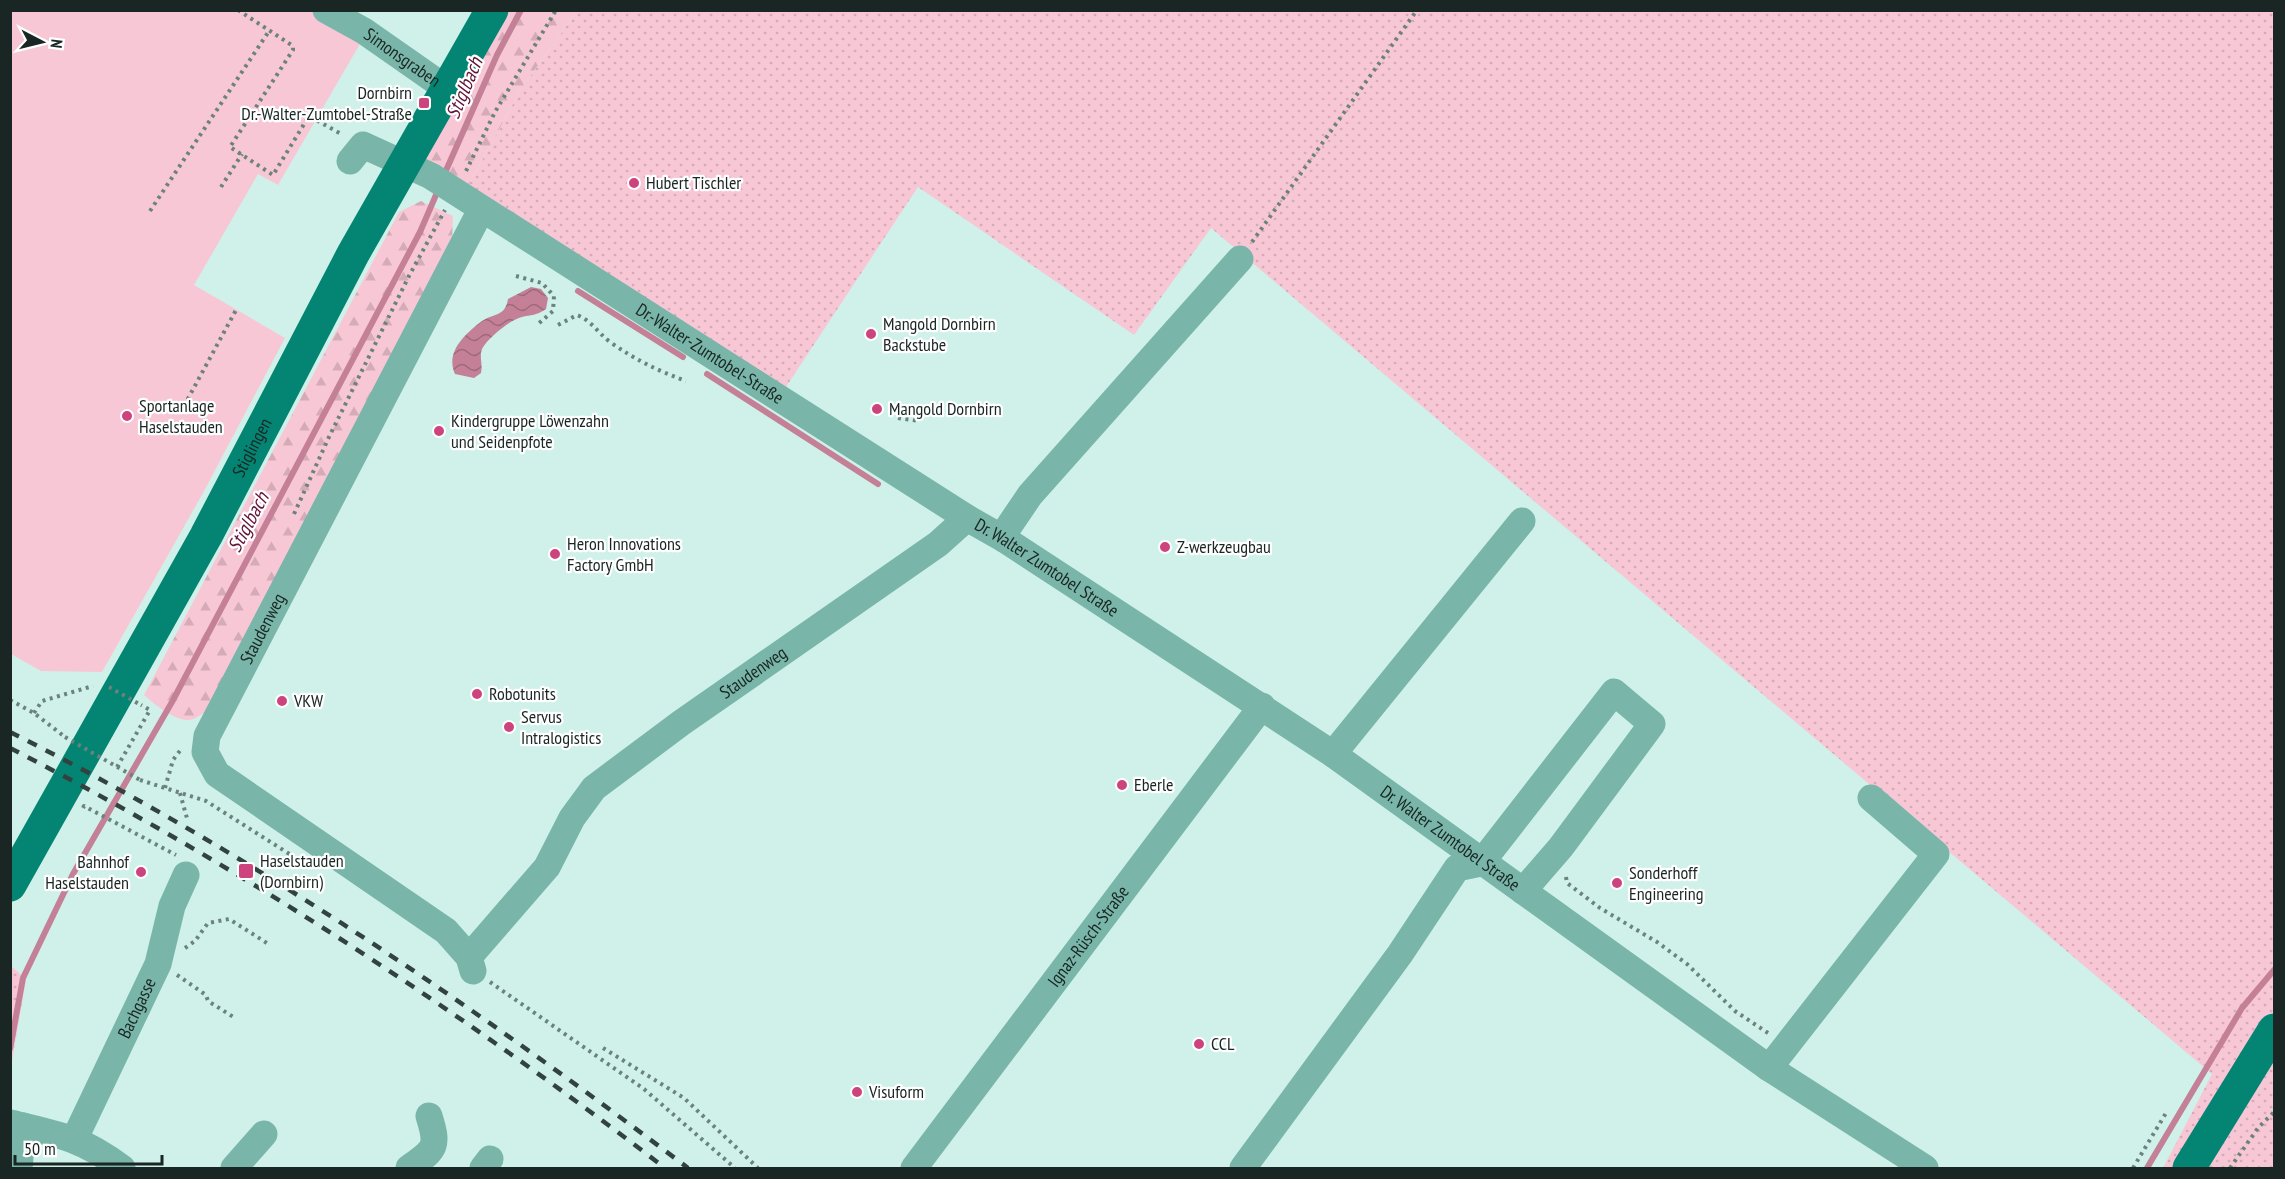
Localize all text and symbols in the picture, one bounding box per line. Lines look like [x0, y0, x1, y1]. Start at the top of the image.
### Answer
north arrow [12, 12, 72, 72]
street label: Simonsgraben [360, 23, 445, 92]
text: N [46, 38, 67, 49]
water label: Stiglbach [439, 52, 489, 123]
place label: Dornbirn Dr.-Walter-Zumtobel-Straße [241, 81, 412, 125]
marker: Dornbirn Dr.-Walter-Zumtobel-Straße [417, 96, 431, 110]
place label: Hubert Tischler [646, 171, 741, 194]
marker: Hubert Tischler [627, 176, 641, 190]
street label: Dr.-Walter-Zumtobel-Straße [632, 298, 788, 409]
place label: Mangold Dornbirn Backstube [883, 312, 996, 356]
marker: Mangold Dornbirn Backstube [864, 327, 878, 341]
place label: Sportanlage Haselstauden [139, 394, 223, 438]
place label: Mangold Dornbirn [889, 397, 1002, 420]
marker: Mangold Dornbirn [870, 402, 884, 416]
marker: Sportanlage Haselstauden [120, 409, 134, 423]
place label: Kindergruppe Löwenzahn und Seidenpfote [451, 409, 609, 453]
street label: Stiglingen [227, 414, 277, 481]
marker: Kindergruppe Löwenzahn und Seidenpfote [432, 424, 446, 438]
water label: Stiglbach [221, 486, 275, 556]
street label: Dr. Walter Zumtobel Straße [971, 513, 1123, 622]
place label: Heron Innovations Factory GmbH [567, 532, 681, 576]
place label: Z-werkzeugbau [1177, 535, 1271, 558]
marker: Z-werkzeugbau [1158, 540, 1172, 554]
marker: Heron Innovations Factory GmbH [548, 547, 562, 561]
street label: Staudenweg [235, 589, 290, 668]
street label: Staudenweg [715, 641, 791, 704]
place label: Robotunits [489, 682, 556, 705]
marker: Robotunits [470, 687, 484, 701]
place label: VKW [293, 689, 323, 712]
marker: VKW [275, 694, 289, 708]
place label: Servus Intralogistics [521, 705, 601, 749]
marker: Servus Intralogistics [502, 720, 516, 734]
place label: Eberle [1134, 773, 1174, 796]
marker: Eberle [1115, 778, 1129, 792]
street label: Dr. Walter Zumtobel Straße [1376, 780, 1525, 896]
place label: Haselstauden (Dornbirn) [260, 849, 344, 893]
place label: Bahnhof Haselstauden [45, 850, 130, 894]
place label: Sonderhoff Engineering [1629, 861, 1703, 905]
marker: Haselstauden (Dornbirn) [237, 862, 255, 880]
marker: Bahnhof Haselstauden [134, 865, 148, 879]
marker: Sonderhoff Engineering [1610, 876, 1624, 890]
street label: Ignaz-Rüsch-Straße [1042, 881, 1134, 991]
street label: Bachgasse [112, 974, 161, 1042]
place label: CCL [1211, 1032, 1235, 1055]
marker: CCL [1192, 1037, 1206, 1051]
place label: Visuform [868, 1080, 924, 1103]
marker: Visuform [850, 1085, 864, 1099]
scale bar [15, 1128, 162, 1166]
text: 50 m [24, 1137, 56, 1160]

